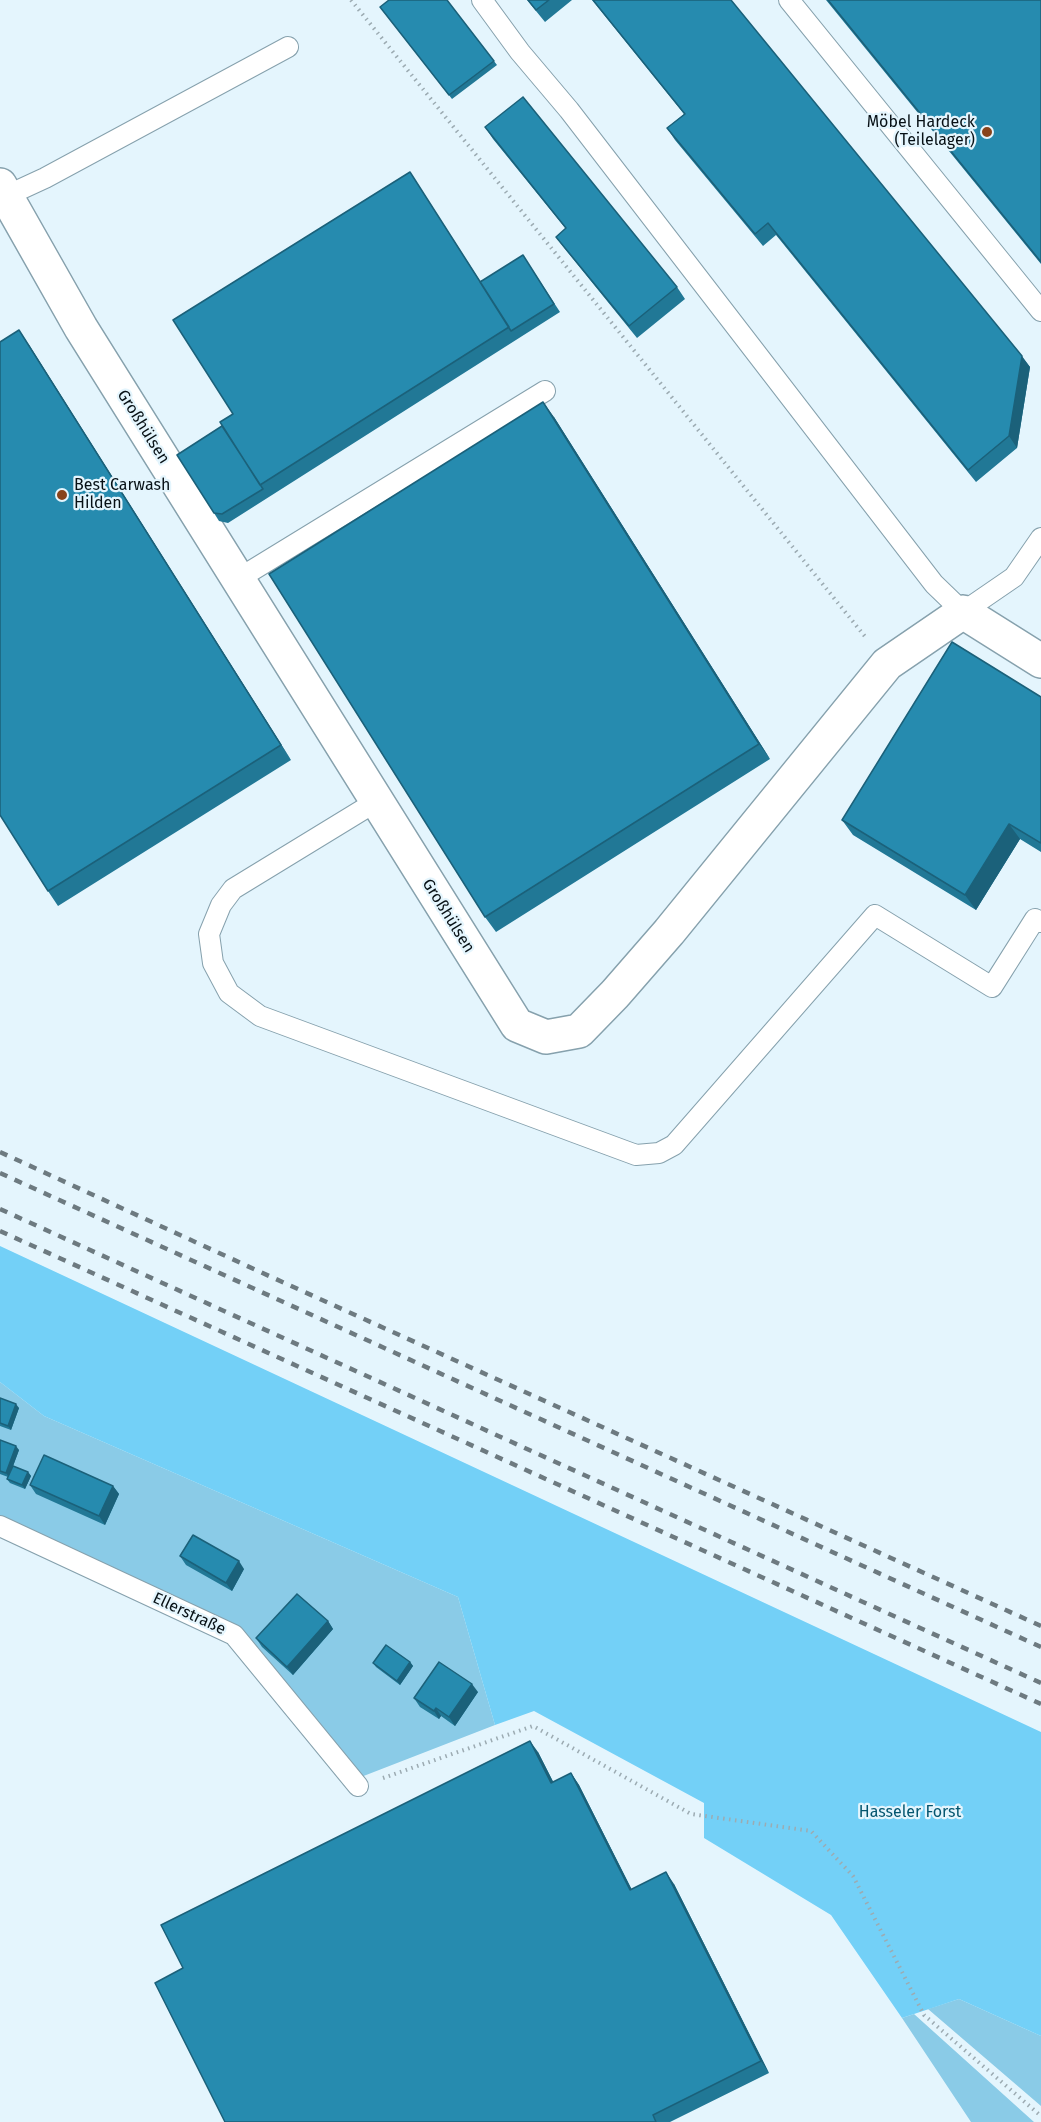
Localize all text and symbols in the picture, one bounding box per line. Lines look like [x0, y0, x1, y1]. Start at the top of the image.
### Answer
place label: Möbel Hardeck (Teilelager) [867, 113, 975, 151]
marker: Möbel Hardeck (Teilelager) [980, 125, 994, 139]
street label: Großhülsen [113, 386, 173, 468]
place label: Best Carwash Hilden [74, 476, 170, 514]
marker: Best Carwash Hilden [55, 488, 69, 502]
street label: Großhülsen [418, 875, 478, 957]
street label: Ellerstraße [150, 1589, 228, 1639]
park label: Hasseler Forst [859, 1803, 961, 1823]

